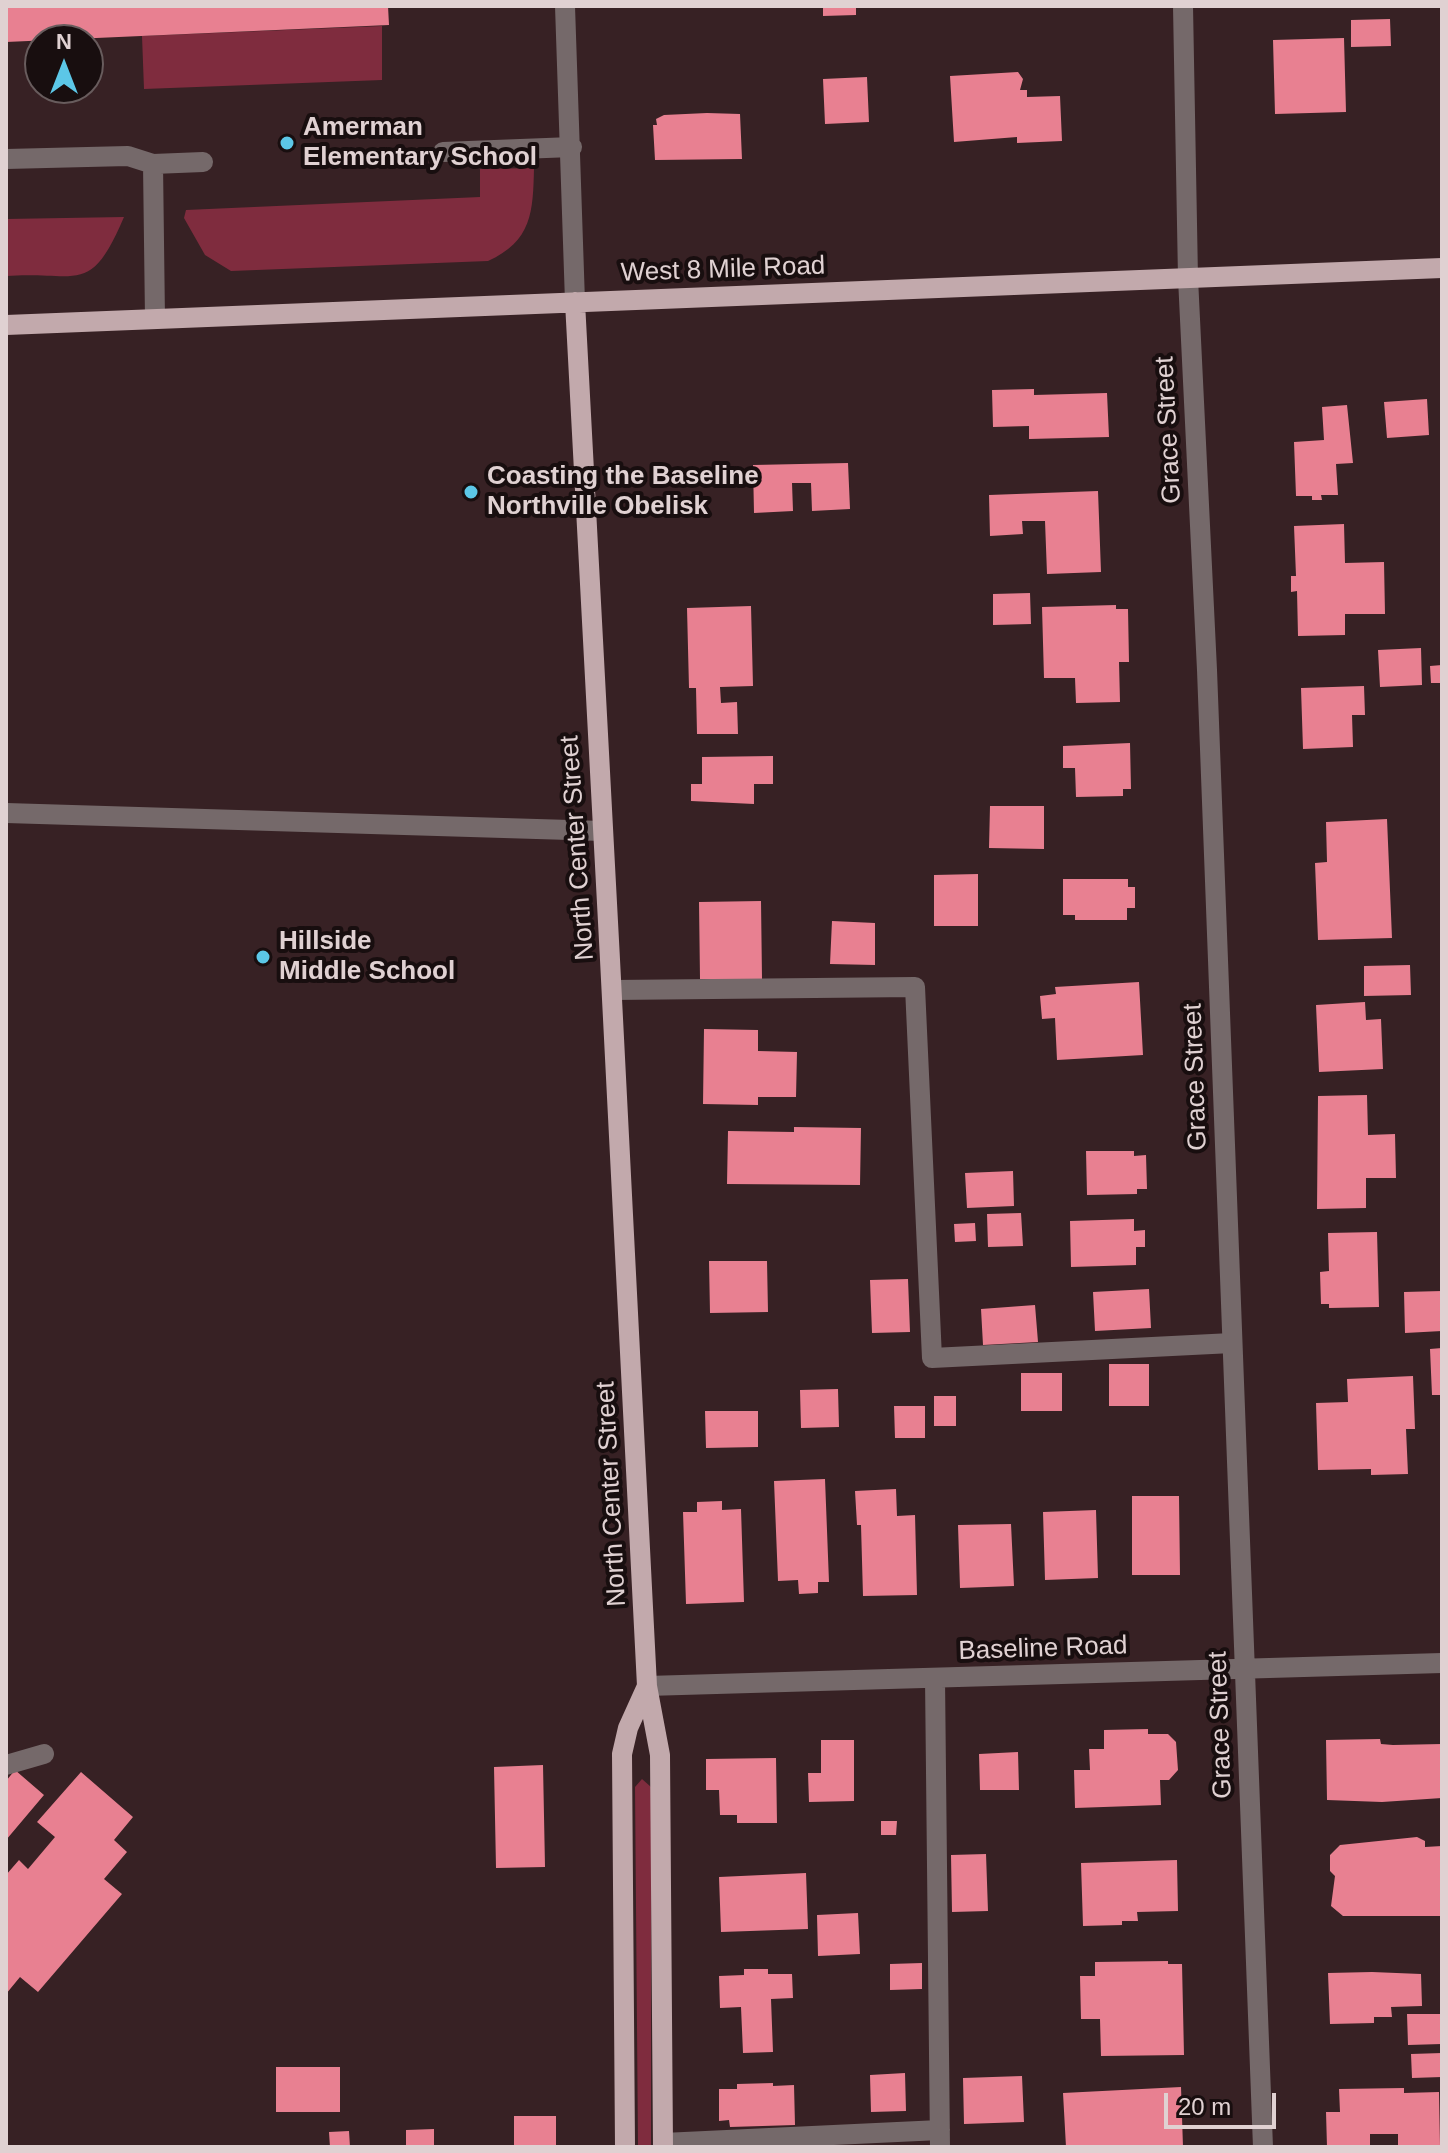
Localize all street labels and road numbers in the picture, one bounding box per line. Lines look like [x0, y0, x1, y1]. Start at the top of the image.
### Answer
street label: West 8 Mile Road [620, 251, 826, 289]
street label: Grace Street [1150, 356, 1188, 504]
street label: North Center Street [555, 734, 601, 962]
street label: Grace Street [1178, 1003, 1214, 1151]
street label: North Center Street [591, 1381, 633, 1607]
street label: Baseline Road [958, 1630, 1128, 1668]
street label: Grace Street [1203, 1651, 1239, 1799]

